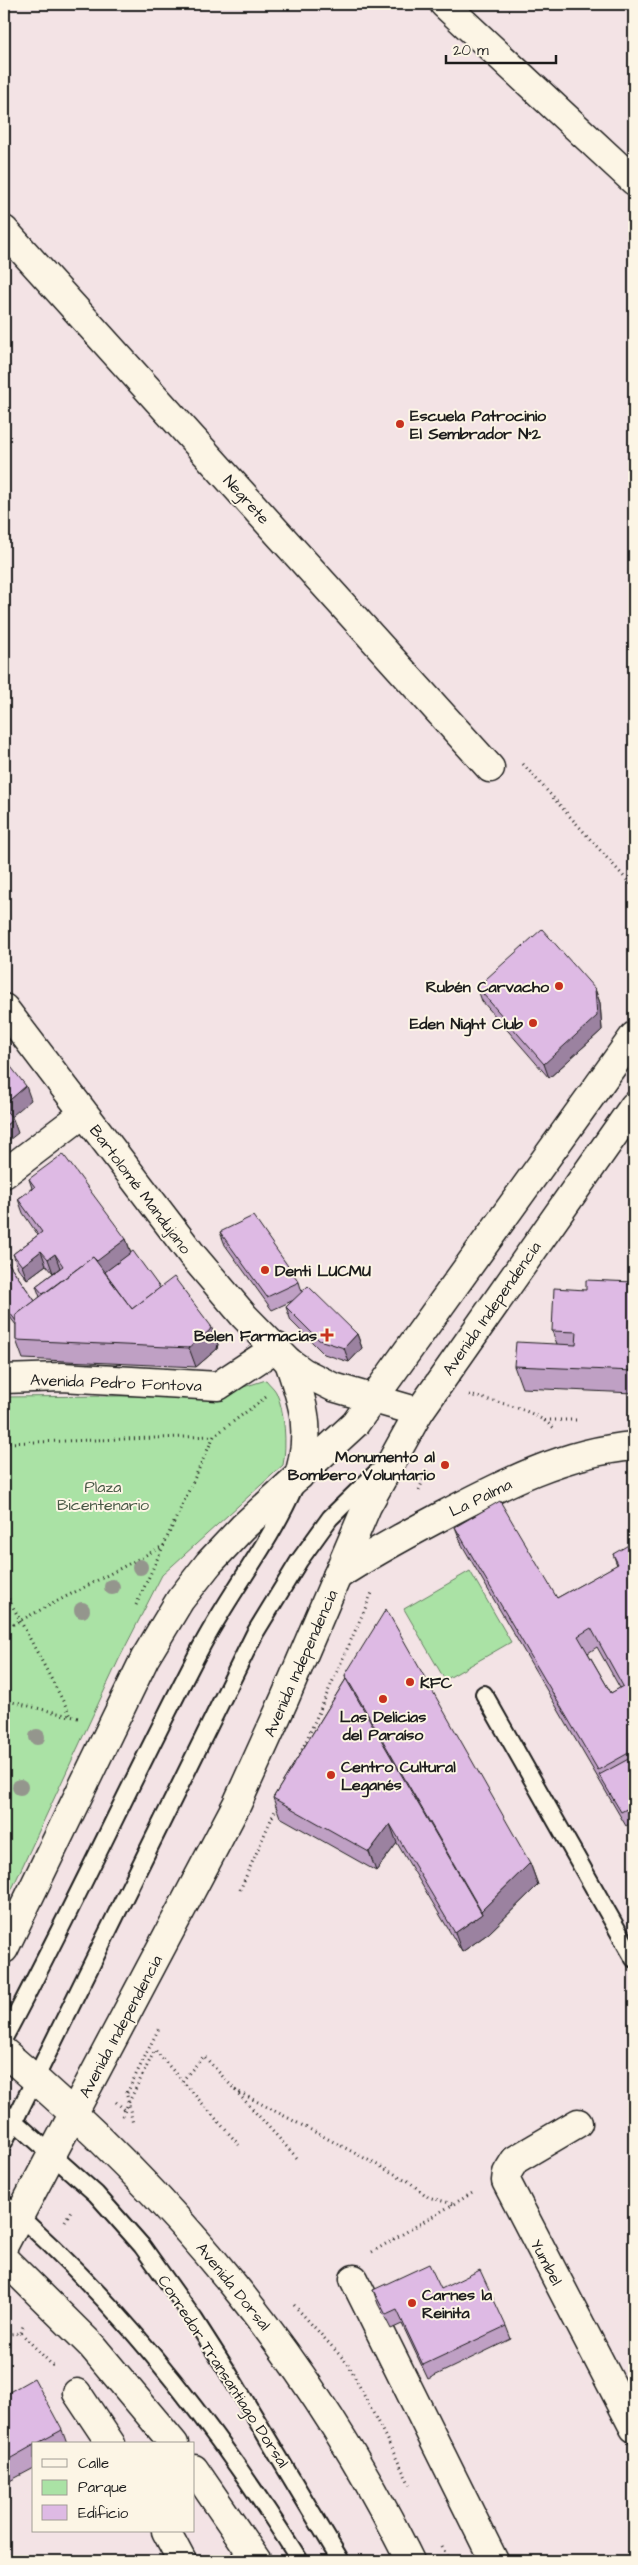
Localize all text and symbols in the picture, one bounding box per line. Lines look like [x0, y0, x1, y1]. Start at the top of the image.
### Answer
scale bar [446, 32, 556, 64]
text: 20 m [453, 40, 489, 61]
place label: Escuela Patrocinio El Sembrador N°2 [410, 405, 547, 445]
marker: Escuela Patrocinio El Sembrador N°2 [394, 418, 406, 430]
street label: Negrete [217, 470, 275, 530]
place label: Rubén Carvacho [426, 976, 550, 998]
marker: Rubén Carvacho [553, 980, 565, 992]
place label: Eden Night Club [410, 1013, 523, 1037]
marker: Eden Night Club [527, 1017, 539, 1029]
street label: Bartolomé Mandujano [84, 1120, 196, 1259]
street label: Avenida Independencia [437, 1237, 546, 1380]
place label: Denti LUCMU [275, 1260, 371, 1282]
marker: Denti LUCMU [259, 1264, 271, 1276]
place label: Belen Farmacias [194, 1325, 317, 1347]
marker: Belen Farmacias [321, 1329, 333, 1341]
street label: Avenida Pedro Fontova [30, 1369, 202, 1397]
place label: Monumento al Bombero Voluntario [288, 1446, 436, 1486]
marker: Monumento al Bombero Voluntario [439, 1459, 451, 1471]
street label: La Palma [445, 1473, 515, 1522]
park label: Plaza Bicentenario [57, 1476, 149, 1516]
street label: Avenida Independencia [259, 1586, 343, 1740]
place label: KFC [420, 1672, 453, 1694]
marker: KFC [404, 1676, 416, 1688]
marker: Las Delicias del Paraíso [377, 1693, 389, 1705]
place label: Las Delicias del Paraíso [340, 1706, 426, 1746]
place label: Centro Cultural Leganés [341, 1756, 456, 1798]
marker: Centro Cultural Leganés [325, 1769, 337, 1781]
street label: Avenida Independencia [74, 1951, 168, 2102]
street label: Yumbel [525, 2236, 567, 2289]
street label: Avenida Dorsal [191, 2238, 276, 2335]
street label: Corredor Transantiago Dorsal [152, 2271, 294, 2473]
place label: Carnes la Reinita [422, 2284, 493, 2324]
marker: Carnes la Reinita [406, 2297, 418, 2309]
legend [32, 2442, 195, 2532]
text: Calle [78, 2453, 109, 2474]
text: Parque [78, 2477, 127, 2498]
text: Edificio [78, 2503, 129, 2524]

